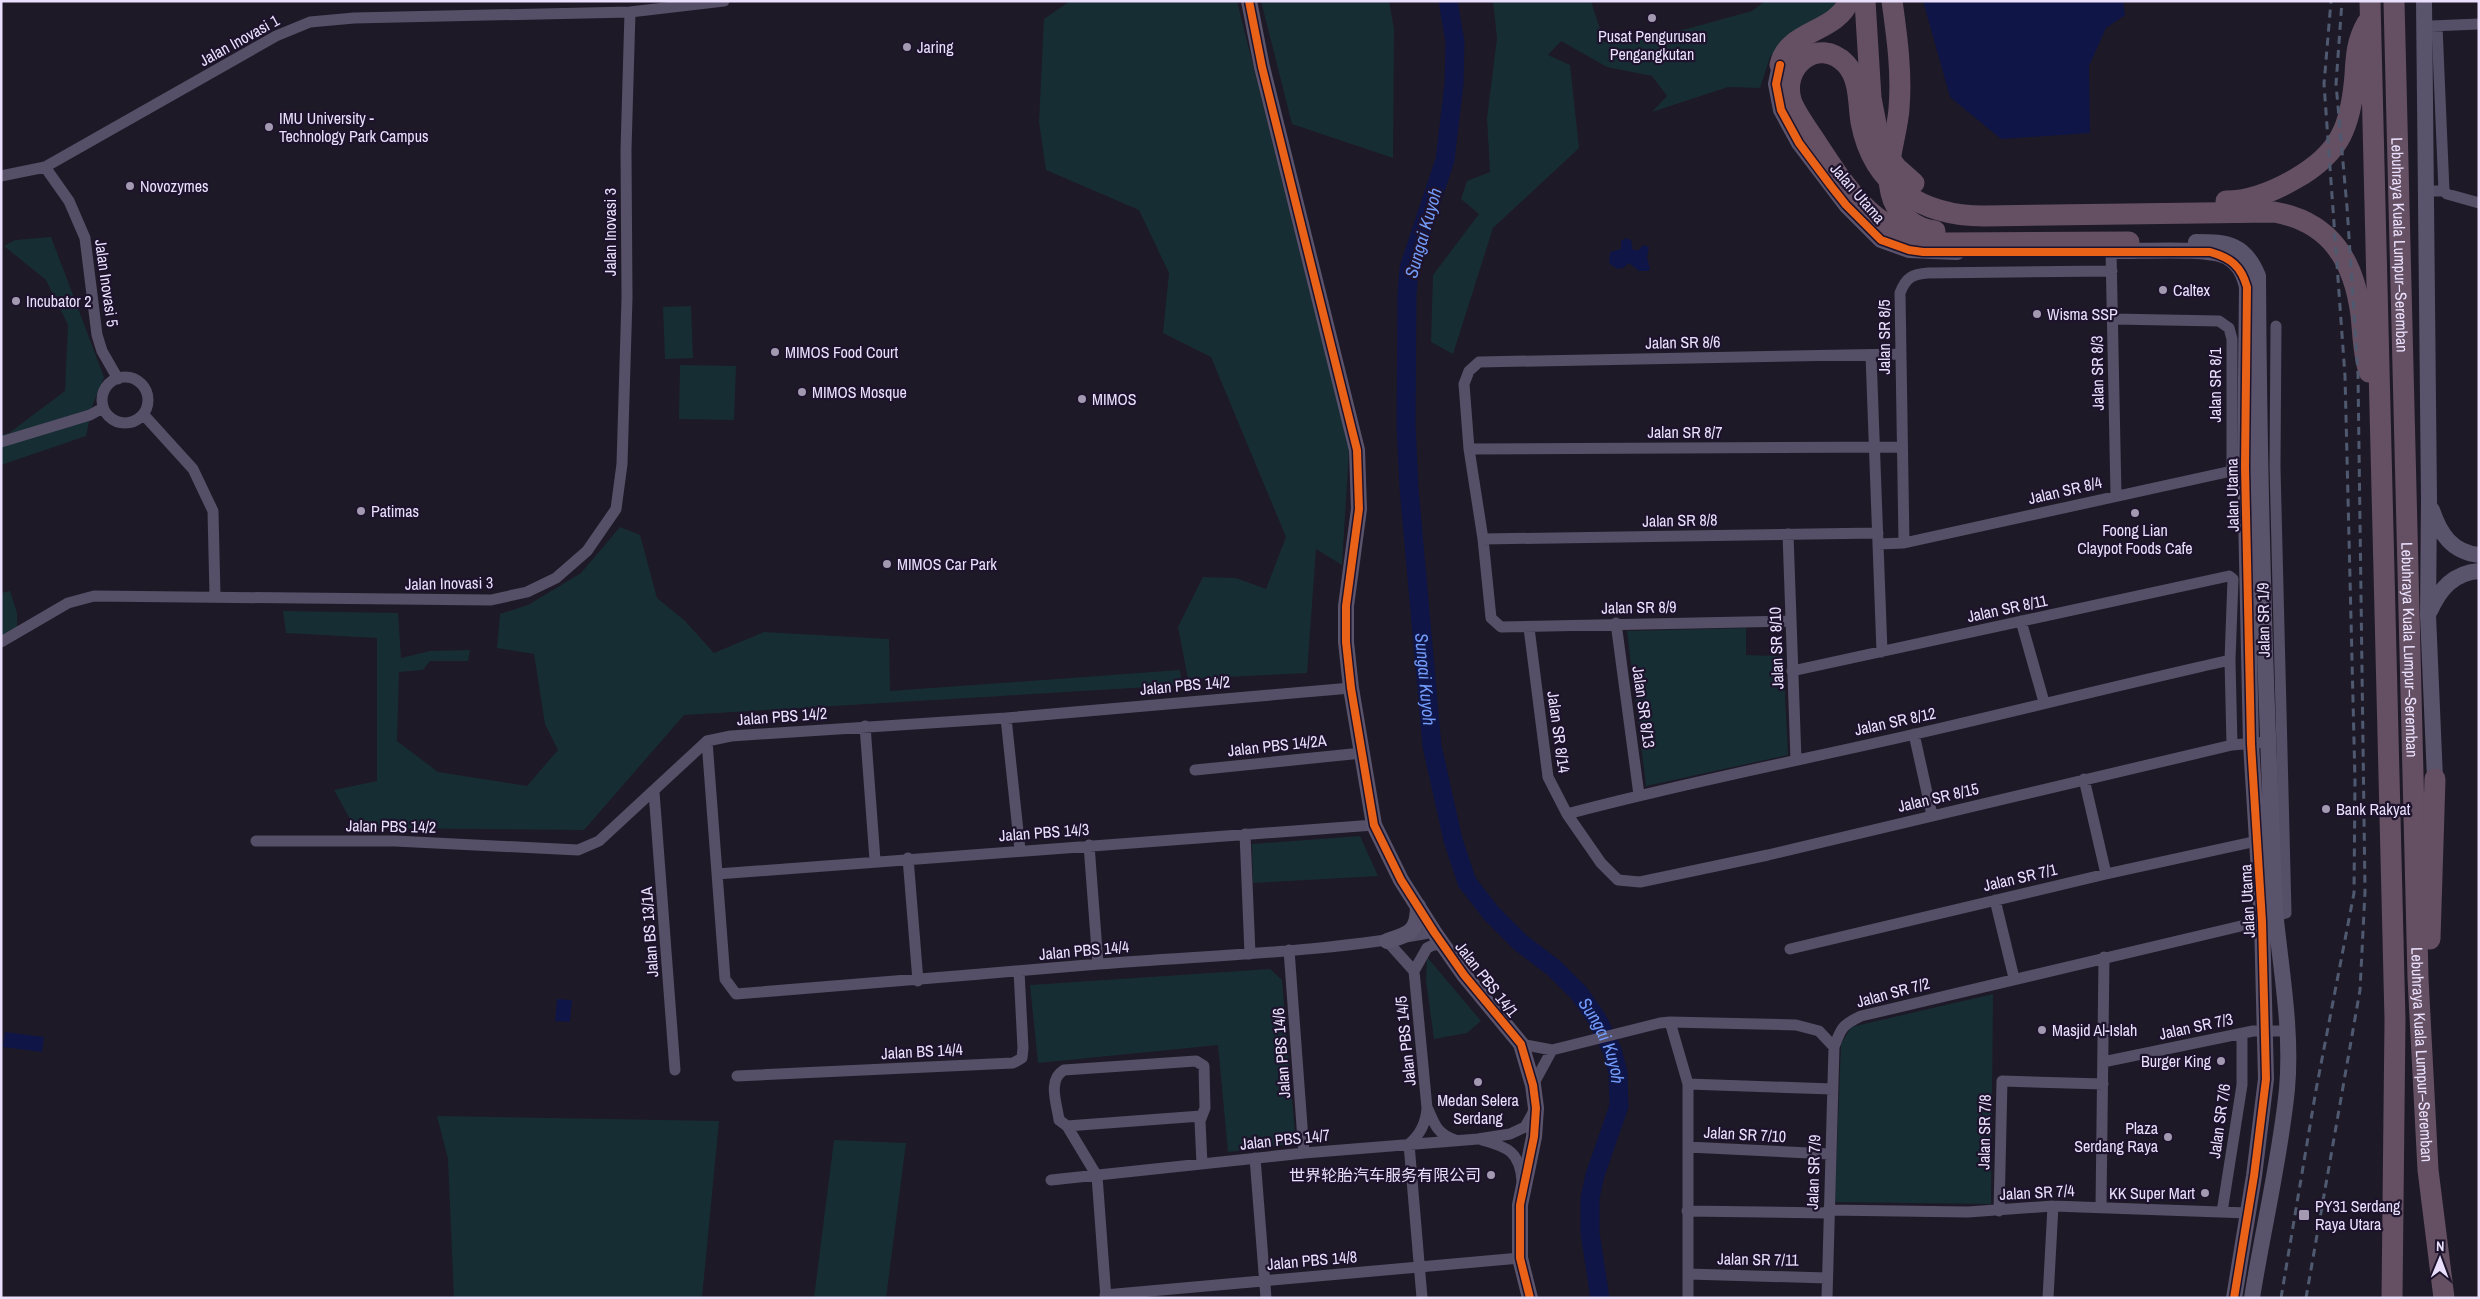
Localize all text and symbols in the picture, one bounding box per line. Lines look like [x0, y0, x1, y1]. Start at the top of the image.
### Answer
street label: Jalan Inovasi 1 [195, 9, 284, 71]
marker: Pusat Pengurusan Pengangkutan [1646, 12, 1658, 24]
place label: Pusat Pengurusan Pengangkutan [1598, 25, 1706, 65]
place label: Jaring [917, 36, 954, 58]
marker: Jaring [901, 41, 913, 53]
place label: IMU University - Technology Park Campus [279, 107, 429, 147]
marker: IMU University - Technology Park Campus [263, 121, 275, 133]
street label: Lebuhraya Kuala Lumpur–Seremban [2386, 137, 2414, 353]
street label: Jalan Utama [1826, 158, 1891, 229]
place label: Novozymes [140, 175, 209, 197]
marker: Novozymes [124, 180, 136, 192]
water label: Sungai Kuyoh [1398, 185, 1448, 281]
street label: Jalan Inovasi 3 [599, 188, 621, 276]
street label: Jalan Inovasi 5 [90, 238, 124, 328]
place label: Caltex [2173, 279, 2211, 301]
marker: Caltex [2157, 284, 2169, 296]
place label: Incubator 2 [26, 290, 92, 312]
marker: Incubator 2 [10, 295, 22, 307]
street label: Jalan SR 8/5 [1873, 299, 1895, 375]
place label: Wisma SSP [2047, 303, 2118, 325]
marker: Wisma SSP [2031, 308, 2043, 320]
street label: Jalan SR 8/6 [1645, 330, 1721, 354]
street label: Jalan SR 8/3 [2085, 335, 2109, 411]
place label: MIMOS Food Court [785, 341, 898, 363]
marker: MIMOS Food Court [769, 346, 781, 358]
street label: Jalan SR 8/1 [2204, 347, 2226, 423]
place label: MIMOS Mosque [812, 381, 907, 403]
marker: MIMOS Mosque [796, 386, 808, 398]
place label: MIMOS [1092, 388, 1137, 410]
marker: MIMOS [1076, 393, 1088, 405]
street label: Jalan SR 8/7 [1647, 421, 1723, 443]
street label: Jalan Utama [2220, 457, 2244, 532]
street label: Jalan SR 8/4 [2026, 471, 2104, 509]
place label: Patimas [371, 500, 419, 522]
marker: Patimas [355, 505, 367, 517]
marker: Foong Lian Claypot Foods Cafe [2129, 507, 2141, 519]
street label: Jalan SR 8/8 [1642, 508, 1718, 532]
place label: Foong Lian Claypot Foods Cafe [2077, 519, 2193, 559]
street label: Lebuhraya Kuala Lumpur–Seremban [2396, 542, 2424, 758]
place label: MIMOS Car Park [897, 553, 997, 575]
marker: MIMOS Car Park [881, 558, 893, 570]
street label: Jalan Inovasi 3 [405, 571, 493, 595]
street label: Jalan SR 1/9 [2251, 582, 2275, 658]
street label: Jalan SR 8/11 [1965, 589, 2050, 627]
street label: Jalan SR 8/9 [1601, 595, 1677, 619]
street label: Jalan SR 8/10 [1764, 606, 1788, 690]
water label: Sungai Kuyoh [1409, 632, 1443, 726]
street label: Jalan SR 8/13 [1627, 665, 1661, 749]
street label: Jalan PBS 14/2 [1139, 670, 1231, 700]
street label: Jalan SR 8/14 [1542, 690, 1576, 774]
street label: Jalan PBS 14/2 [736, 702, 828, 730]
street label: Jalan SR 8/12 [1852, 702, 1938, 740]
street label: Jalan PBS 14/2A [1227, 729, 1328, 761]
street label: Jalan SR 8/15 [1895, 777, 1981, 817]
place label: Bank Rakyat [2336, 798, 2411, 820]
marker: Bank Rakyat [2320, 803, 2332, 815]
street label: Jalan PBS 14/2 [346, 814, 436, 838]
street label: Jalan PBS 14/3 [998, 818, 1090, 846]
street label: Jalan SR 7/1 [1981, 858, 2060, 896]
street label: Jalan Utama [2234, 863, 2260, 938]
street label: Jalan BS 13/1A [635, 886, 663, 978]
street label: Jalan PBS 14/4 [1038, 935, 1130, 965]
street label: Jalan PBS 14/1 [1450, 937, 1524, 1022]
street label: Lebuhraya Kuala Lumpur–Seremban [2406, 947, 2439, 1163]
street label: Jalan SR 7/2 [1854, 972, 1932, 1012]
water label: Sungai Kuyoh [1573, 992, 1631, 1084]
street label: Jalan PBS 14/5 [1389, 995, 1421, 1087]
street label: Jalan PBS 14/6 [1267, 1007, 1295, 1099]
street label: Jalan SR 7/3 [2157, 1007, 2235, 1045]
place label: Masjid Al-Islah [2052, 1019, 2137, 1041]
marker: Masjid Al-Islah [2036, 1024, 2048, 1036]
street label: Jalan BS 14/4 [881, 1038, 963, 1064]
place label: Burger King [2141, 1050, 2212, 1072]
marker: Burger King [2215, 1055, 2227, 1067]
marker: Medan Selera Serdang [1472, 1076, 1484, 1088]
street label: Jalan SR 7/6 [2203, 1082, 2235, 1160]
place label: Medan Selera Serdang [1437, 1089, 1520, 1129]
street label: Jalan SR 7/8 [1972, 1094, 1996, 1170]
place label: Plaza Serdang Raya [2074, 1117, 2159, 1157]
street label: Jalan SR 7/10 [1703, 1121, 1787, 1147]
street label: Jalan PBS 14/7 [1239, 1123, 1331, 1155]
marker: Plaza Serdang Raya [2162, 1131, 2174, 1143]
street label: Jalan SR 7/9 [1801, 1134, 1825, 1210]
place label: 世界轮胎汽车服务有限公司 [1289, 1164, 1481, 1186]
marker: 世界轮胎汽车服务有限公司 [1485, 1169, 1497, 1181]
street label: Jalan SR 7/4 [1999, 1179, 2075, 1205]
place label: KK Super Mart [2109, 1182, 2195, 1204]
marker: KK Super Mart [2199, 1187, 2211, 1199]
place label: PY31 Serdang Raya Utara [2315, 1195, 2401, 1235]
marker: PY31 Serdang Raya Utara [2297, 1208, 2311, 1222]
north arrow [2415, 1234, 2465, 1284]
text: N [2436, 1237, 2445, 1255]
street label: Jalan PBS 14/8 [1266, 1245, 1358, 1275]
street label: Jalan SR 7/11 [1717, 1247, 1800, 1271]

